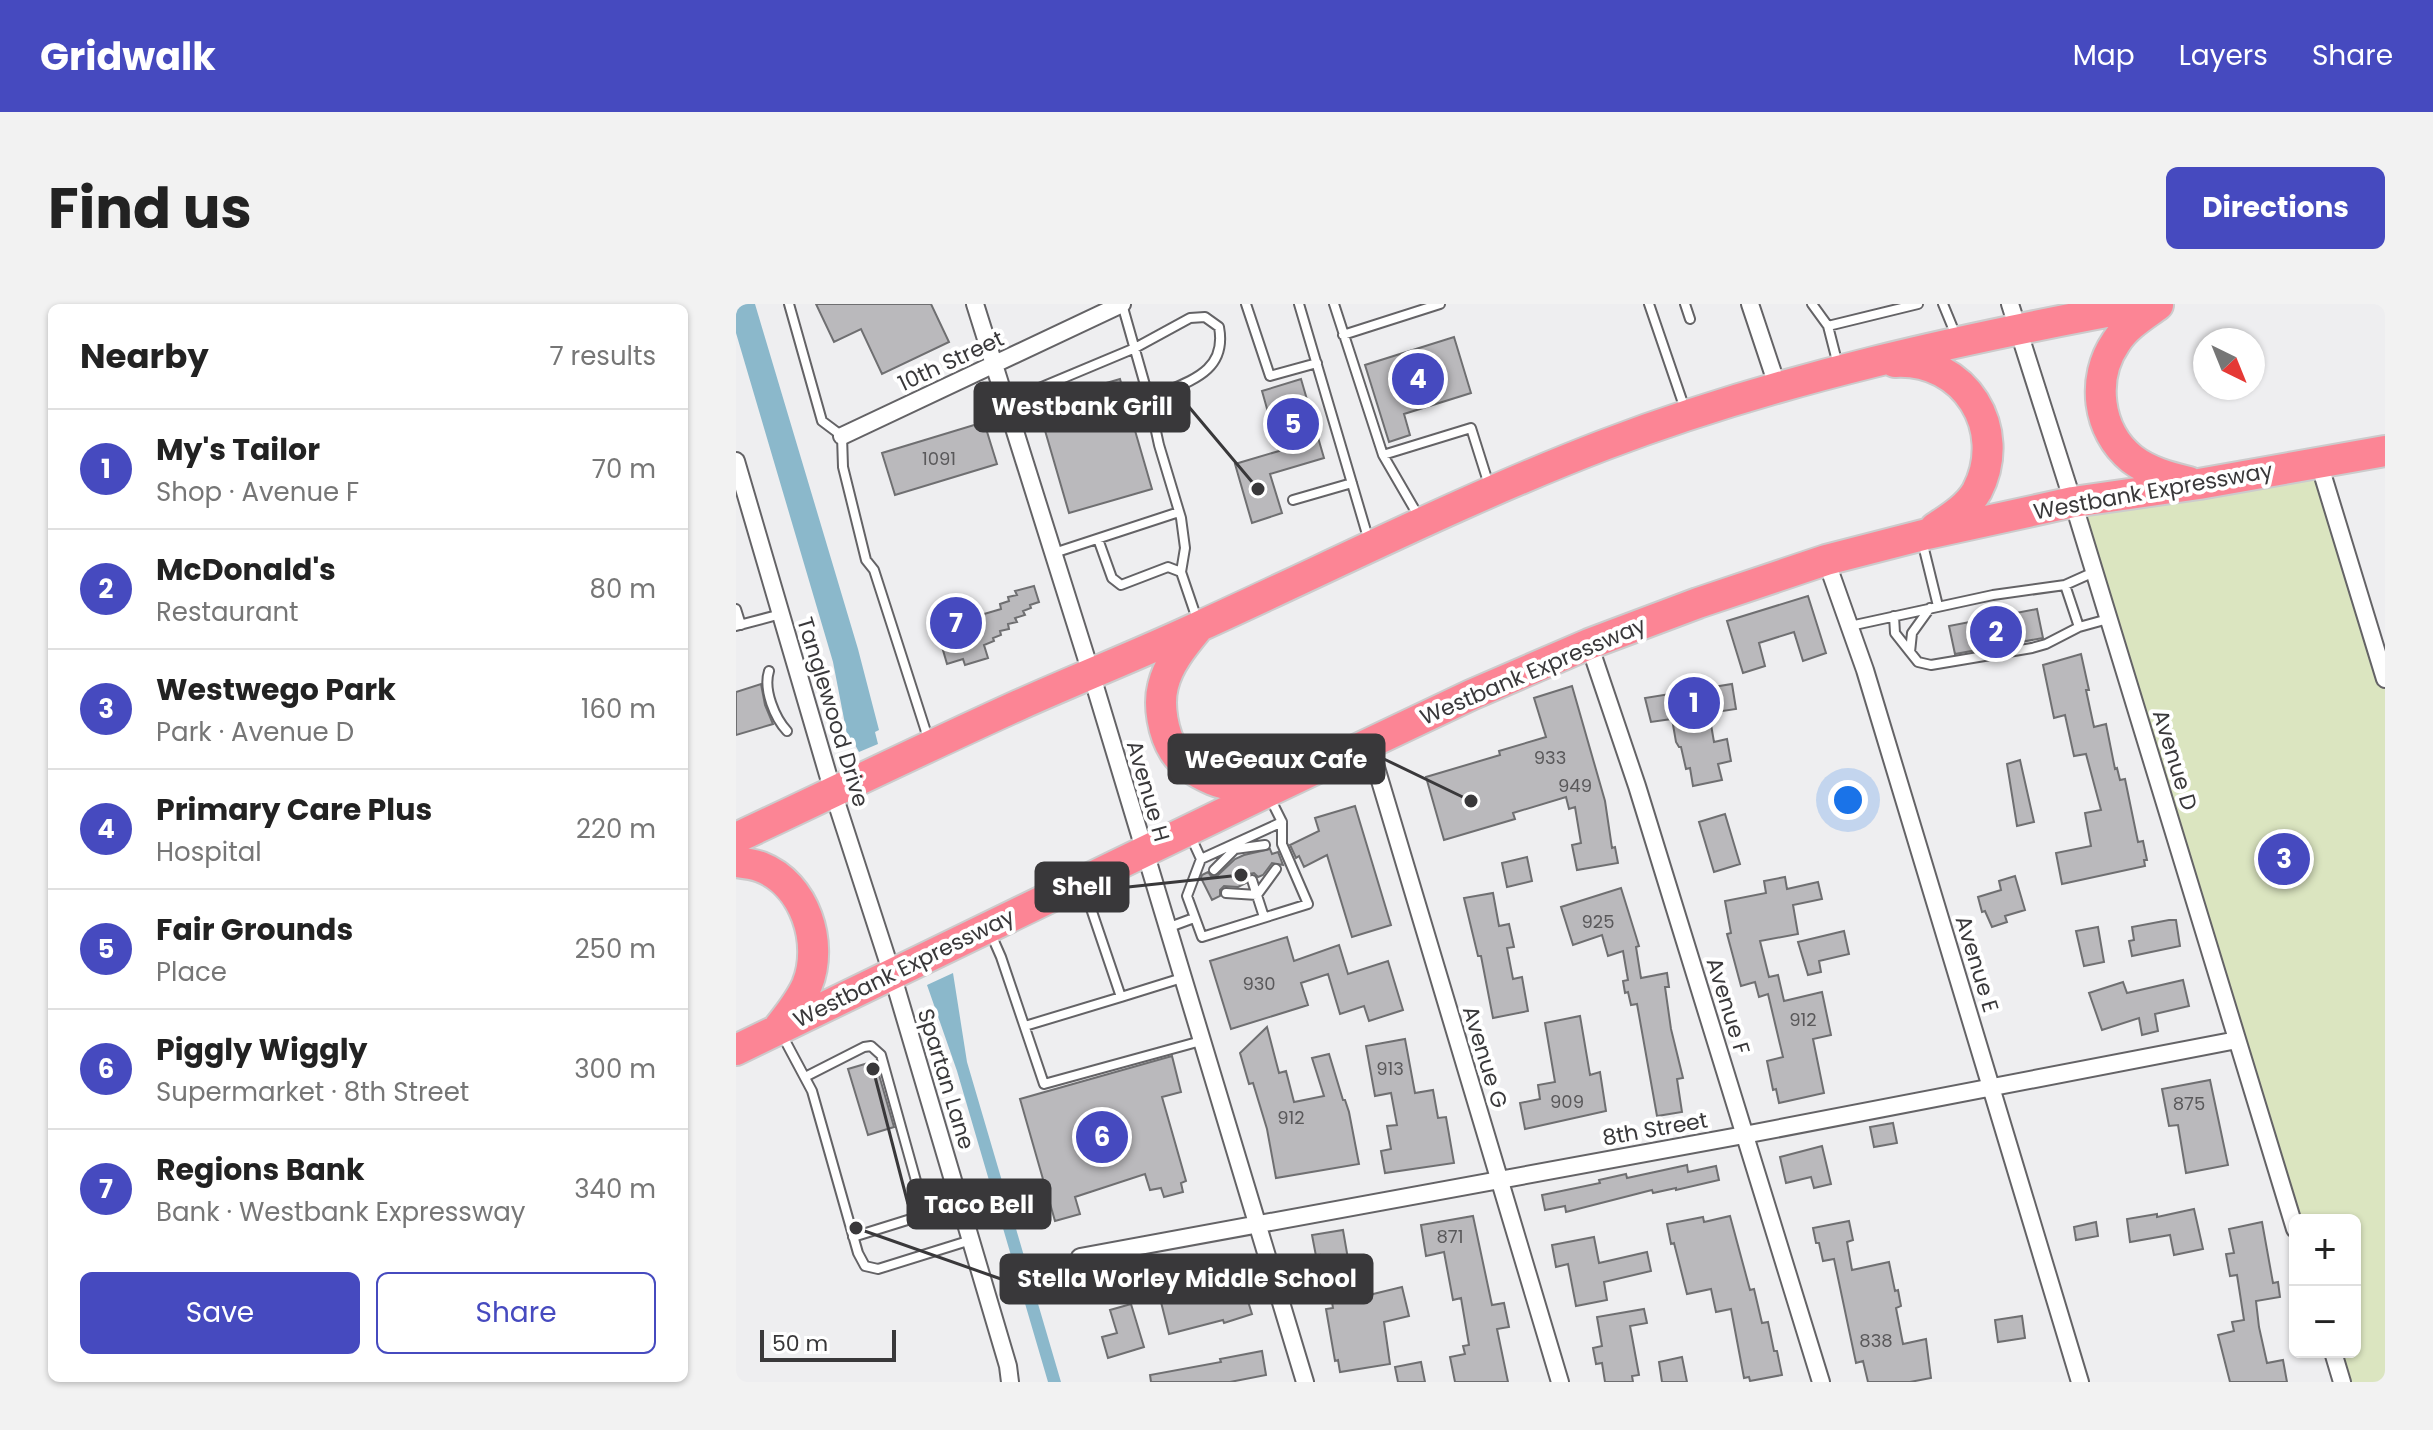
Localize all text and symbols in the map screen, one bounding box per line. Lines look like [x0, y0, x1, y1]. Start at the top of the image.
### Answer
text: Gridwalk [40, 30, 216, 83]
text: Map [2073, 36, 2135, 75]
text: Layers [2179, 36, 2268, 75]
text: Share [2312, 36, 2393, 75]
button: Directions [2166, 167, 2385, 249]
text: Find us [48, 169, 252, 248]
street label: 10th Street [893, 323, 1009, 399]
north arrow [2193, 328, 2265, 400]
text: Nearby [80, 332, 209, 380]
text: 7 results [549, 338, 656, 374]
pin: 4 [1392, 349, 1444, 409]
callout: Westbank Grill [975, 383, 1189, 431]
text: Westbank Grill [991, 390, 1173, 423]
pin: 5 [1267, 394, 1319, 454]
text: My's Tailor [156, 428, 320, 471]
house number: 1091 [922, 446, 956, 471]
text: 1 [101, 451, 111, 487]
text: 70 m [592, 451, 656, 487]
street label: Westbank Expressway [2031, 455, 2276, 527]
text: Shop · Avenue F [156, 474, 359, 510]
text: McDonald's [156, 548, 336, 591]
text: 2 [99, 571, 113, 607]
text: 80 m [590, 571, 656, 607]
pin: 7 [930, 593, 982, 653]
text: Restaurant [156, 594, 299, 630]
pin: 2 [1970, 602, 2022, 662]
street label: Westbank Expressway [1415, 609, 1651, 733]
street label: Tanglewood Drive [789, 613, 877, 811]
text: Westwego Park [156, 668, 396, 711]
pin: 1 [1668, 673, 1720, 733]
text: 3 [98, 691, 114, 727]
text: 160 m [581, 691, 656, 727]
street label: Avenue D [2145, 706, 2205, 814]
text: Park · Avenue D [156, 714, 354, 750]
callout: WeGeaux Cafe [1169, 735, 1384, 783]
street label: Avenue H [1119, 737, 1177, 845]
text: WeGeaux Cafe [1185, 743, 1368, 776]
house number: 933 [1534, 745, 1566, 770]
house number: 949 [1558, 773, 1592, 798]
your location [1828, 780, 1868, 820]
text: Primary Care Plus [156, 788, 432, 831]
text: 4 [97, 811, 115, 847]
text: 220 m [576, 811, 656, 847]
pin: 3 [2258, 829, 2310, 889]
text: Hospital [156, 834, 262, 870]
callout: Shell [1036, 863, 1128, 911]
text: Shell [1052, 870, 1112, 903]
street label: Westbank Expressway [788, 901, 1020, 1035]
text: Fair Grounds [156, 908, 353, 951]
house number: 925 [1582, 909, 1615, 934]
street label: Avenue E [1948, 912, 2006, 1016]
text: 5 [98, 931, 114, 967]
text: 250 m [575, 931, 656, 967]
text: Place [156, 954, 227, 990]
street label: Avenue F [1699, 954, 1757, 1058]
house number: 930 [1242, 971, 1276, 996]
street label: Avenue G [1455, 1002, 1515, 1112]
street label: Spartan Lane [910, 1005, 982, 1153]
house number: 912 [1789, 1007, 1817, 1032]
text: Piggly Wiggly [156, 1028, 367, 1071]
text: 6 [98, 1051, 114, 1087]
text: 300 m [574, 1051, 656, 1087]
house number: 913 [1376, 1056, 1404, 1081]
text: Supermarket · 8th Street [156, 1074, 469, 1110]
house number: 909 [1550, 1089, 1584, 1114]
house number: 875 [2173, 1091, 2205, 1116]
house number: 912 [1277, 1105, 1305, 1130]
street label: 8th Street [1600, 1105, 1710, 1153]
pin: 6 [1076, 1107, 1128, 1167]
text: Regions Bank [156, 1148, 365, 1191]
text: 7 [99, 1171, 113, 1207]
text: 340 m [574, 1171, 656, 1207]
callout: Taco Bell [908, 1180, 1050, 1228]
text: Taco Bell [924, 1188, 1034, 1221]
text: Bank · Westbank Expressway [156, 1194, 525, 1230]
map controls [2289, 1214, 2361, 1358]
button: + [2289, 1214, 2361, 1286]
house number: 871 [1437, 1224, 1463, 1249]
callout: Stella Worley Middle School [1001, 1255, 1372, 1303]
text: Stella Worley Middle School [1017, 1262, 1357, 1295]
button: Save [80, 1272, 360, 1354]
button: Share [376, 1272, 656, 1354]
button: − [2289, 1286, 2361, 1358]
scale bar [760, 1326, 896, 1362]
text: 50 m [772, 1328, 828, 1359]
house number: 838 [1859, 1328, 1893, 1353]

